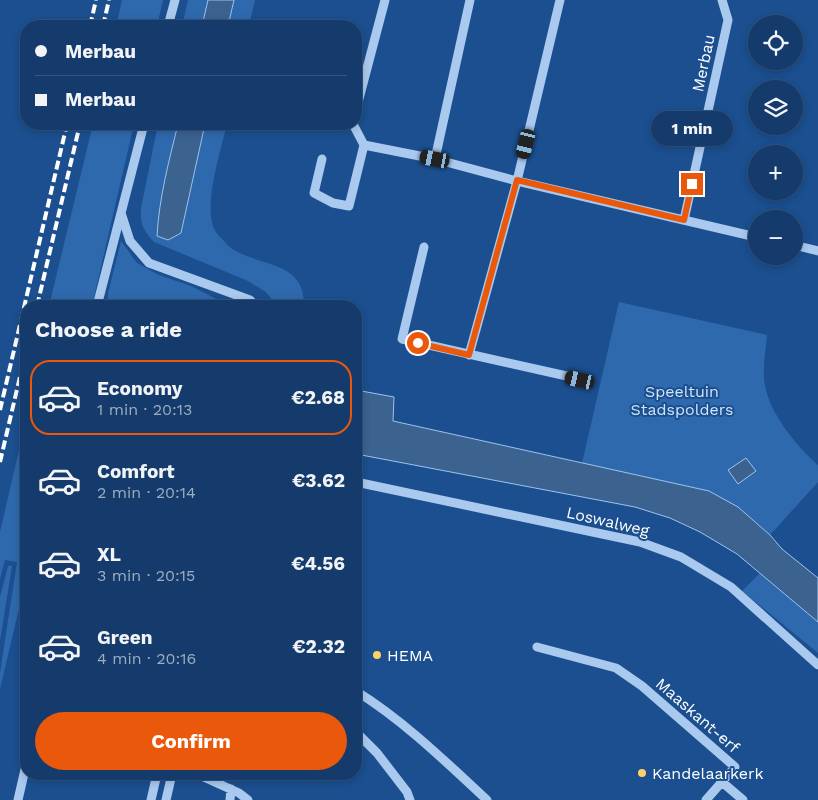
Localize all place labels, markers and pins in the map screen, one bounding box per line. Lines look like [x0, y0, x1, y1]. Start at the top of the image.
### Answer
place label: HEMA [387, 646, 434, 665]
marker: HEMA [371, 649, 383, 661]
place label: Kandelaarkerk [652, 764, 764, 783]
marker: Kandelaarkerk [636, 767, 648, 779]

